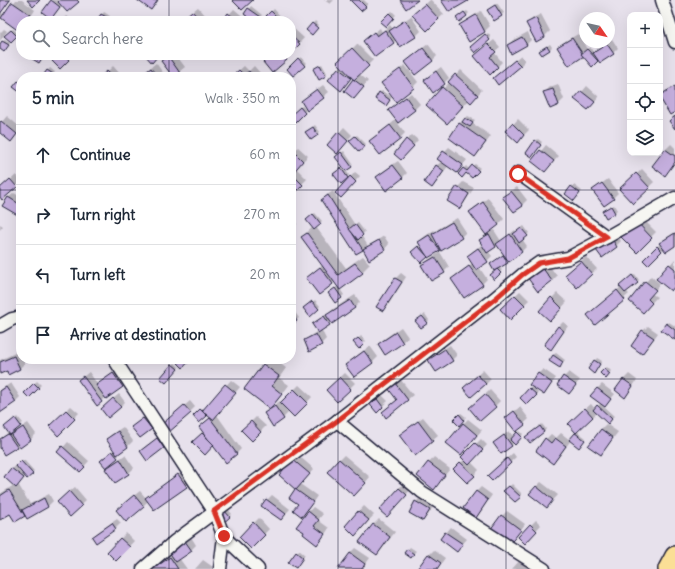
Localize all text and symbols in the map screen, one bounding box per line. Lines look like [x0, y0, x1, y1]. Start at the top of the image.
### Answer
north arrow [579, 12, 615, 48]
map controls [627, 12, 663, 156]
button: + [627, 12, 663, 48]
search box [16, 16, 296, 60]
icon: search [30, 27, 52, 49]
text: Search here [62, 29, 143, 48]
button: − [627, 48, 663, 84]
button: locate [627, 84, 663, 120]
text: 5 min [32, 87, 74, 109]
text: Walk · 350 m [205, 90, 280, 107]
button: layers [627, 120, 663, 156]
icon: ahead [32, 144, 54, 166]
text: Continue [70, 145, 131, 164]
text: 60 m [249, 146, 280, 163]
route start [509, 165, 527, 183]
icon: right [32, 204, 54, 226]
text: Turn right [70, 205, 135, 224]
text: 270 m [243, 206, 280, 223]
icon: left [32, 264, 54, 286]
text: Turn left [70, 265, 125, 284]
text: 20 m [250, 266, 280, 283]
icon: arrive [32, 324, 54, 346]
text: Arrive at destination [70, 325, 206, 344]
route end [215, 527, 233, 545]

